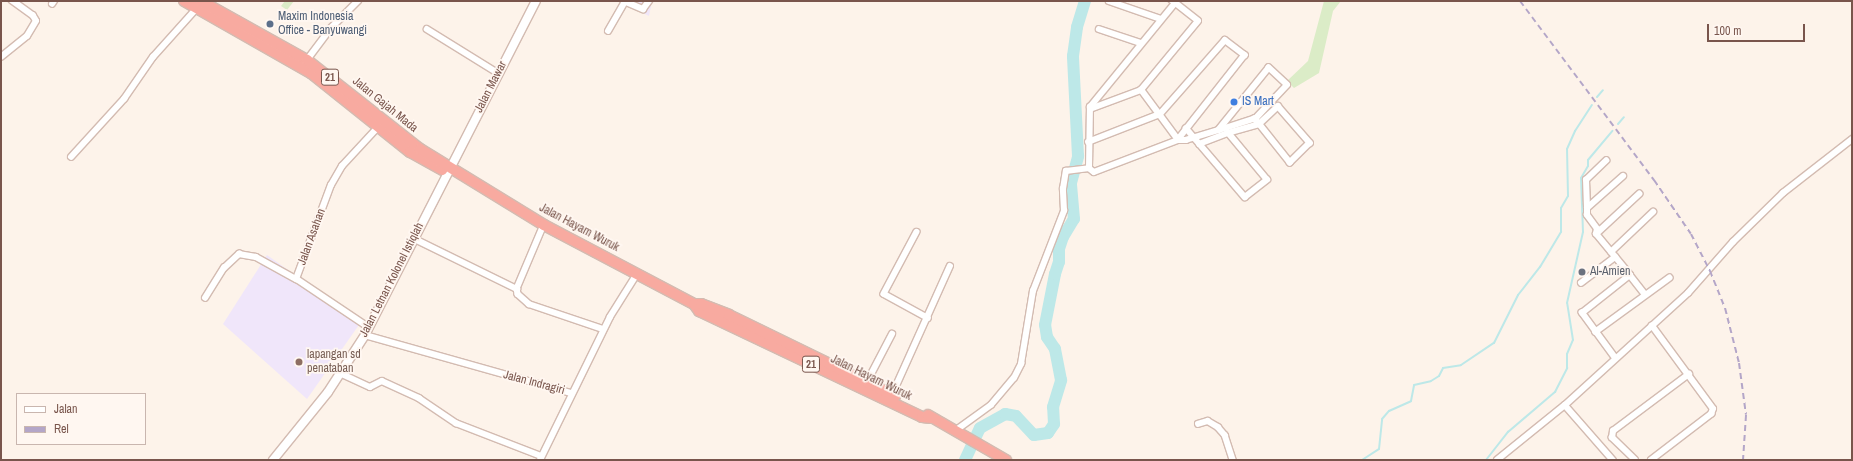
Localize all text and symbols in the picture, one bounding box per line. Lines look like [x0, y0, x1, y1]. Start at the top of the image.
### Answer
place label: Maxim Indonesia Office - Banyuwangi [278, 10, 367, 38]
scale bar [1709, 16, 1807, 42]
marker: Maxim Indonesia Office - Banyuwangi [265, 19, 275, 29]
text: 100 m [1714, 23, 1741, 39]
street label: Jalan Mawar [472, 59, 510, 115]
road number: 21 [320, 68, 340, 86]
street label: Jalan Gajah Mada [349, 74, 421, 136]
place label: IS Mart [1242, 95, 1274, 109]
marker: IS Mart [1229, 97, 1239, 107]
street label: Jalan Hayam Wuruk [537, 201, 621, 255]
street label: Jalan Asahan [295, 207, 329, 267]
street label: Jalan Letnan Kolonel Istiqlah [357, 220, 427, 340]
place label: Al-Amien [1590, 265, 1630, 279]
marker: Al-Amien [1577, 267, 1587, 277]
place label: lapangan sd penataban [307, 348, 361, 376]
street label: Jalan Hayam Wuruk [828, 352, 914, 404]
road number: 21 [801, 355, 821, 373]
marker: lapangan sd penataban [294, 357, 304, 367]
street label: Jalan Indragiri [502, 368, 566, 398]
legend [16, 393, 146, 445]
text: Jalan [54, 401, 78, 417]
text: Rel [54, 421, 69, 437]

